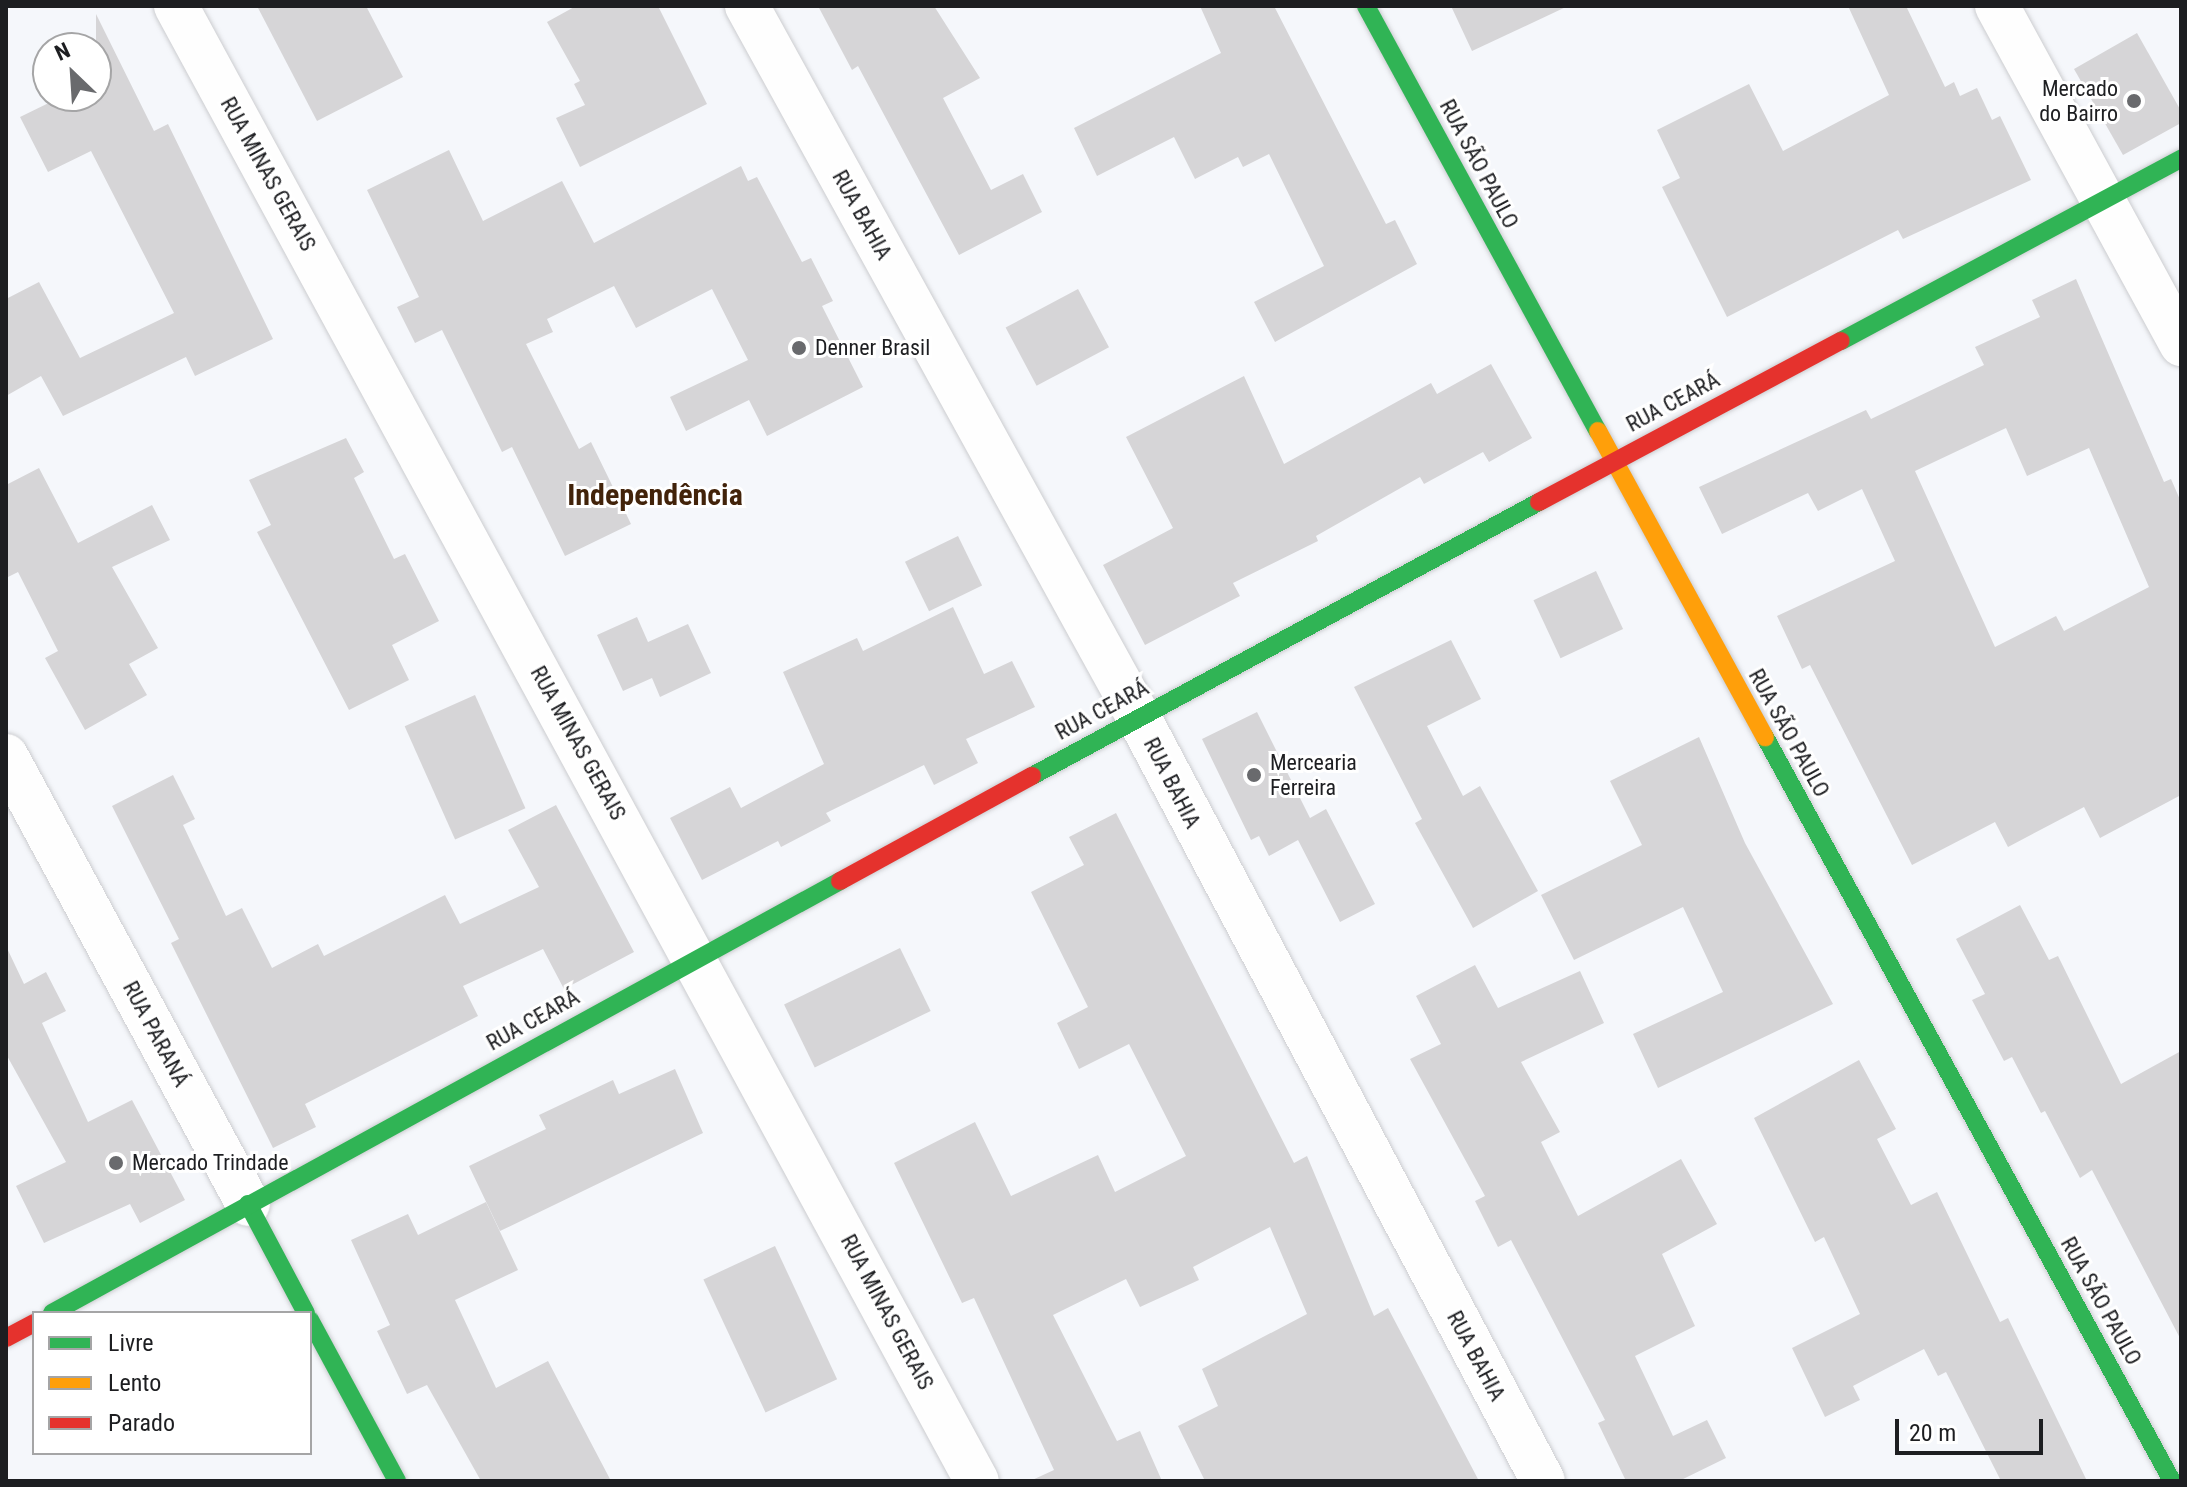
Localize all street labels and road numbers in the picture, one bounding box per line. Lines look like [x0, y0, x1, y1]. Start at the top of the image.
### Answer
street label: RUA MINAS GERAIS [215, 92, 321, 256]
street label: RUA SÃO PAULO [1434, 95, 1524, 233]
street label: RUA BAHIA [827, 166, 897, 264]
street label: RUA CEARÁ [1622, 366, 1724, 438]
street label: RUA MINAS GERAIS [525, 661, 631, 825]
street label: RUA SÃO PAULO [1743, 664, 1835, 802]
street label: RUA CEARÁ [1051, 674, 1153, 746]
street label: RUA BAHIA [1138, 733, 1206, 833]
street label: RUA PARANÁ [117, 977, 195, 1091]
street label: RUA CEARÁ [482, 984, 584, 1056]
street label: RUA MINAS GERAIS [835, 1230, 939, 1394]
street label: RUA SÃO PAULO [2055, 1232, 2147, 1370]
street label: RUA BAHIA [1441, 1306, 1511, 1406]

